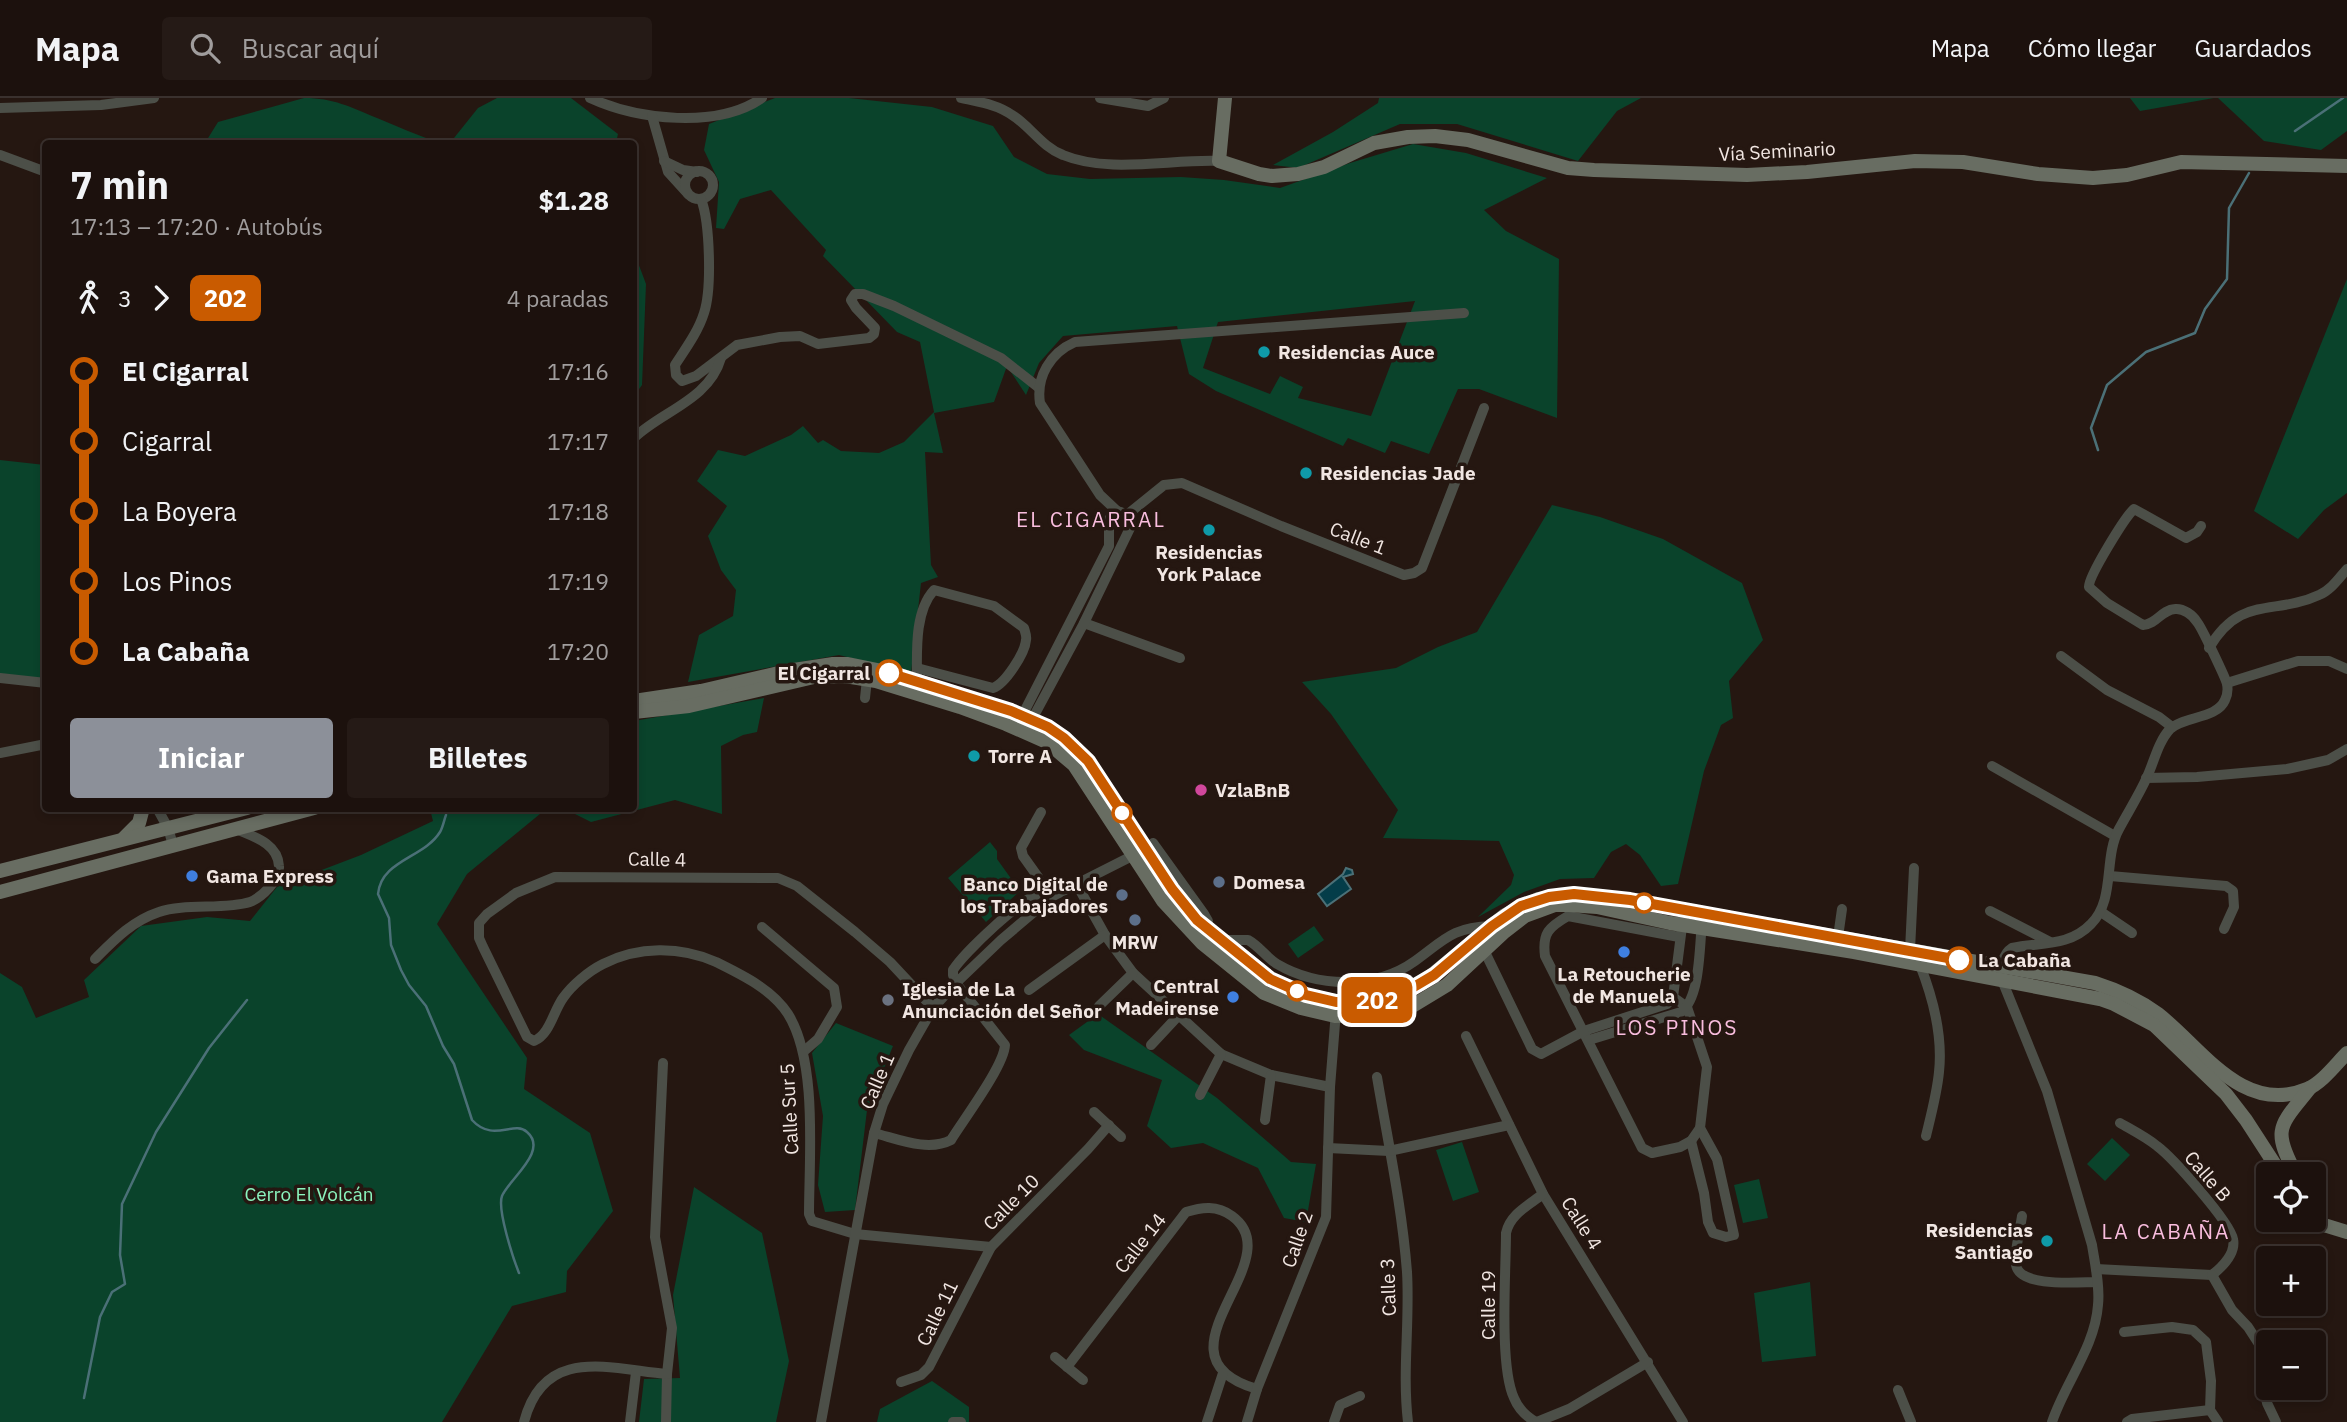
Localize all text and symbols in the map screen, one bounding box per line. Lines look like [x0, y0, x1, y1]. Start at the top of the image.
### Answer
search box [162, 17, 652, 80]
text: Mapa [35, 27, 120, 70]
icon: search [186, 29, 224, 67]
text: Buscar aquí [242, 31, 379, 65]
text: Mapa [1931, 32, 1990, 64]
text: Cómo llegar [2028, 32, 2156, 64]
text: Guardados [2194, 32, 2312, 64]
street label: Vía Seminario [1718, 136, 1836, 166]
text: 7 min [70, 160, 169, 209]
text: $1.28 [539, 183, 609, 217]
text: 17:13 – 17:20 · Autobús [70, 211, 323, 241]
icon: walk [70, 279, 108, 317]
icon: forward [142, 279, 180, 317]
text: 202 [204, 282, 247, 314]
text: 3 [118, 283, 132, 313]
text: 4 paradas [507, 283, 609, 313]
place label: Residencias Auce [1278, 340, 1435, 364]
marker: Residencias Auce [1256, 344, 1272, 360]
text: El Cigarral [122, 354, 249, 388]
text: 17:16 [547, 356, 609, 386]
text: Cigarral [122, 424, 212, 458]
text: 17:17 [547, 426, 609, 456]
place label: Residencias Jade [1320, 461, 1476, 485]
marker: Residencias Jade [1298, 465, 1314, 481]
text: La Boyera [122, 494, 237, 528]
text: 17:18 [547, 496, 609, 526]
district label: EL CIGARRAL [1016, 505, 1166, 533]
street label: Calle 1 [1326, 516, 1390, 560]
marker: Residencias York Palace [1201, 522, 1217, 538]
place label: Residencias York Palace [1155, 540, 1263, 586]
text: Los Pinos [122, 564, 232, 598]
text: 17:19 [547, 566, 609, 596]
text: La Cabaña [122, 634, 249, 668]
text: 17:20 [547, 636, 609, 666]
marker: El Cigarral [876, 660, 902, 686]
place label: El Cigarral [778, 661, 870, 685]
button: Iniciar [70, 718, 333, 798]
button: Billetes [347, 718, 609, 798]
place label: Torre A [988, 744, 1052, 768]
marker: Torre A [966, 748, 982, 764]
place label: VzlaBnB [1215, 778, 1290, 802]
marker: VzlaBnB [1193, 782, 1209, 798]
unlabelled marker [1112, 803, 1132, 823]
street label: Calle 4 [628, 846, 686, 872]
place label: Gama Express [206, 864, 334, 888]
marker: Gama Express [184, 868, 200, 884]
place label: Domesa [1233, 870, 1305, 894]
place label: Banco Digital de los Trabajadores [960, 872, 1108, 918]
marker: Domesa [1211, 874, 1227, 890]
marker: Banco Digital de los Trabajadores [1114, 887, 1130, 903]
unlabelled marker [1634, 893, 1654, 913]
marker: MRW [1127, 912, 1143, 928]
place label: MRW [1112, 930, 1158, 954]
marker: La Retoucherie de Manuela [1616, 944, 1632, 960]
marker: La Cabaña [1946, 947, 1972, 973]
place label: La Cabaña [1978, 948, 2071, 972]
place label: La Retoucherie de Manuela [1557, 962, 1691, 1008]
place label: Central Madeirense [1115, 974, 1219, 1020]
place label: Iglesia de La Anunciación del Señor [902, 977, 1102, 1023]
line badge: 202 [1337, 977, 1417, 1023]
unlabelled marker [1287, 981, 1307, 1001]
text: 202 [1355, 984, 1399, 1016]
marker: Central Madeirense [1225, 989, 1241, 1005]
marker: Iglesia de La Anunciación del Señor [880, 992, 896, 1008]
district label: LOS PINOS [1616, 1013, 1738, 1041]
street label: Calle 1 [855, 1049, 899, 1113]
street label: Calle Sur 5 [775, 1063, 803, 1155]
street label: Calle B [2179, 1146, 2237, 1206]
map controls [2256, 1162, 2326, 1400]
button: locate [2256, 1162, 2326, 1232]
street label: Calle 10 [978, 1169, 1044, 1235]
park label: Cerro El Volcán [244, 1182, 374, 1206]
street label: Calle 4 [1556, 1192, 1608, 1254]
street label: Calle 2 [1276, 1207, 1318, 1271]
street label: Calle 14 [1109, 1208, 1171, 1278]
district label: LA CABAÑA [2101, 1217, 2231, 1245]
place label: Residencias Santiago [1926, 1218, 2033, 1264]
marker: Residencias Santiago [2039, 1233, 2055, 1249]
button: + [2256, 1246, 2326, 1316]
street label: Calle 3 [1375, 1257, 1401, 1317]
street label: Calle 19 [1476, 1270, 1500, 1340]
street label: Calle 11 [911, 1276, 963, 1350]
button: − [2256, 1330, 2326, 1400]

